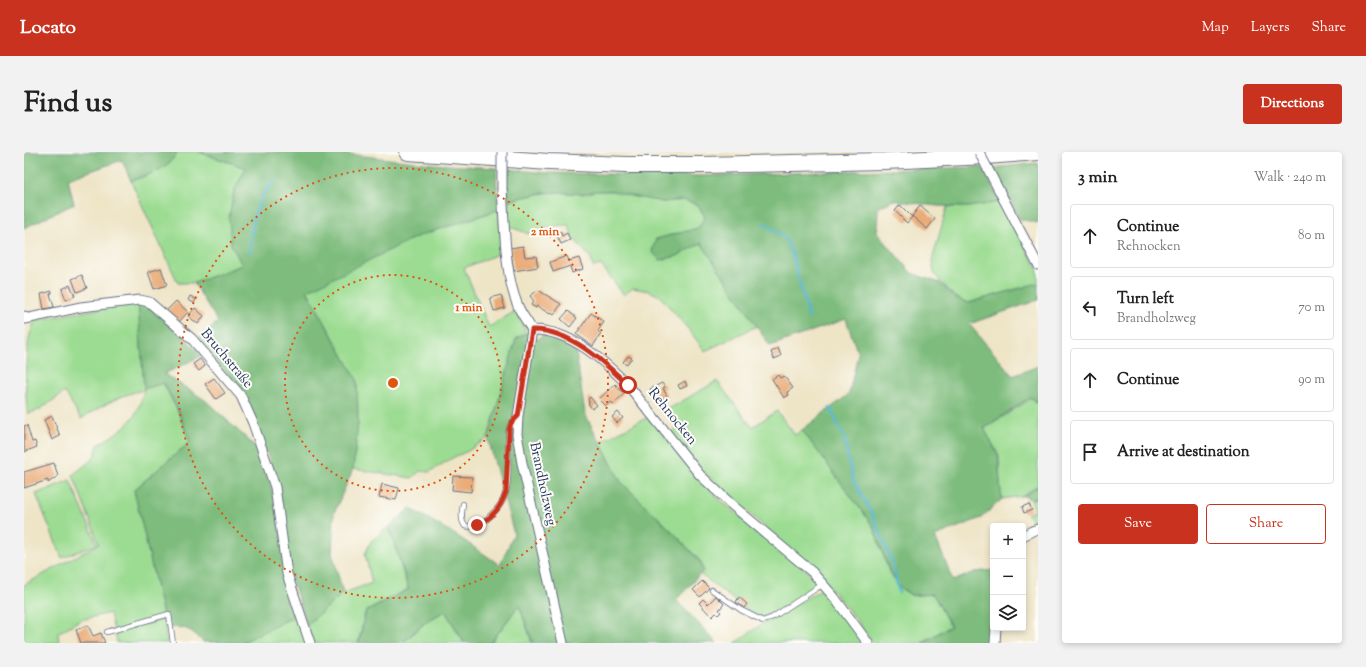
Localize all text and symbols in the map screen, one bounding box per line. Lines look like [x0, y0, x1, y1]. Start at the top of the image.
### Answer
text: Locato [20, 15, 76, 42]
text: Map [1202, 18, 1229, 38]
text: Layers [1251, 18, 1289, 38]
text: Share [1311, 18, 1346, 38]
text: Find us [24, 84, 112, 124]
button: Directions [1243, 84, 1342, 124]
text: 3 min [1078, 166, 1117, 190]
text: Walk · 240 m [1254, 169, 1326, 187]
text: Continue [1117, 217, 1179, 238]
text: 2 min [531, 223, 560, 241]
icon: ahead [1079, 225, 1101, 247]
text: 80 m [1298, 227, 1325, 245]
text: Rehnocken [1117, 238, 1181, 256]
text: Turn left [1117, 289, 1174, 310]
icon: left [1079, 297, 1101, 319]
text: 1 min [454, 299, 483, 317]
text: 70 m [1298, 299, 1325, 317]
text: Brandholzweg [1117, 310, 1196, 328]
street label: Bruchstraße [195, 325, 257, 393]
icon: ahead [1079, 369, 1101, 391]
text: Continue [1117, 370, 1179, 391]
text: 90 m [1298, 371, 1325, 389]
centre of rings [386, 376, 400, 390]
route start [619, 376, 637, 394]
street label: Rehnocken [643, 384, 701, 450]
street label: Brandholzweg [523, 440, 561, 528]
icon: arrive [1079, 441, 1101, 463]
text: Arrive at destination [1117, 442, 1250, 463]
button: Save [1078, 504, 1198, 544]
button: Share [1206, 504, 1326, 544]
route end [468, 516, 486, 534]
map controls [990, 523, 1026, 631]
button: + [990, 523, 1026, 559]
button: − [990, 559, 1026, 595]
button: layers [990, 595, 1026, 631]

